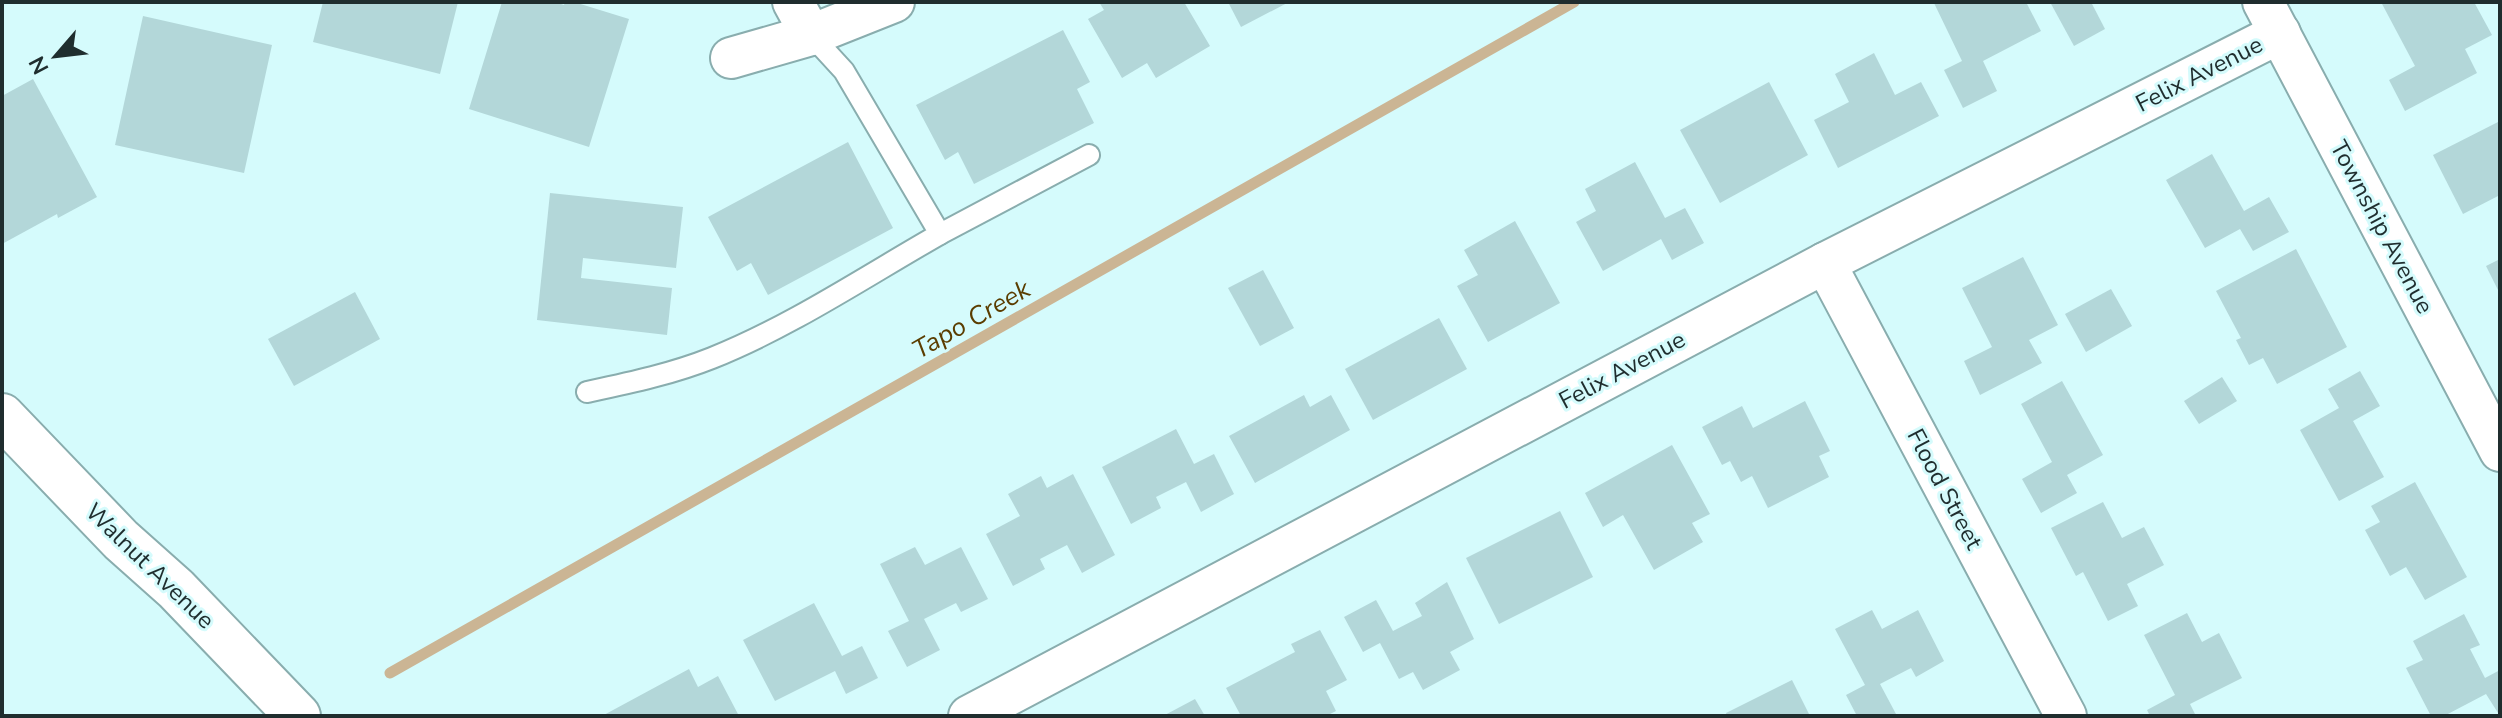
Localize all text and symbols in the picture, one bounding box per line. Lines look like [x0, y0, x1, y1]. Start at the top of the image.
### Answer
north arrow [16, 16, 96, 96]
street label: Felix Avenue [2130, 28, 2268, 120]
text: N [22, 51, 56, 79]
street label: Township Avenue [2323, 135, 2441, 319]
water label: Tapo Creek [906, 271, 1038, 367]
street label: Felix Avenue [1553, 323, 1691, 417]
street label: Flood Street [1900, 423, 1991, 556]
street label: Walnut Avenue [78, 496, 222, 636]

